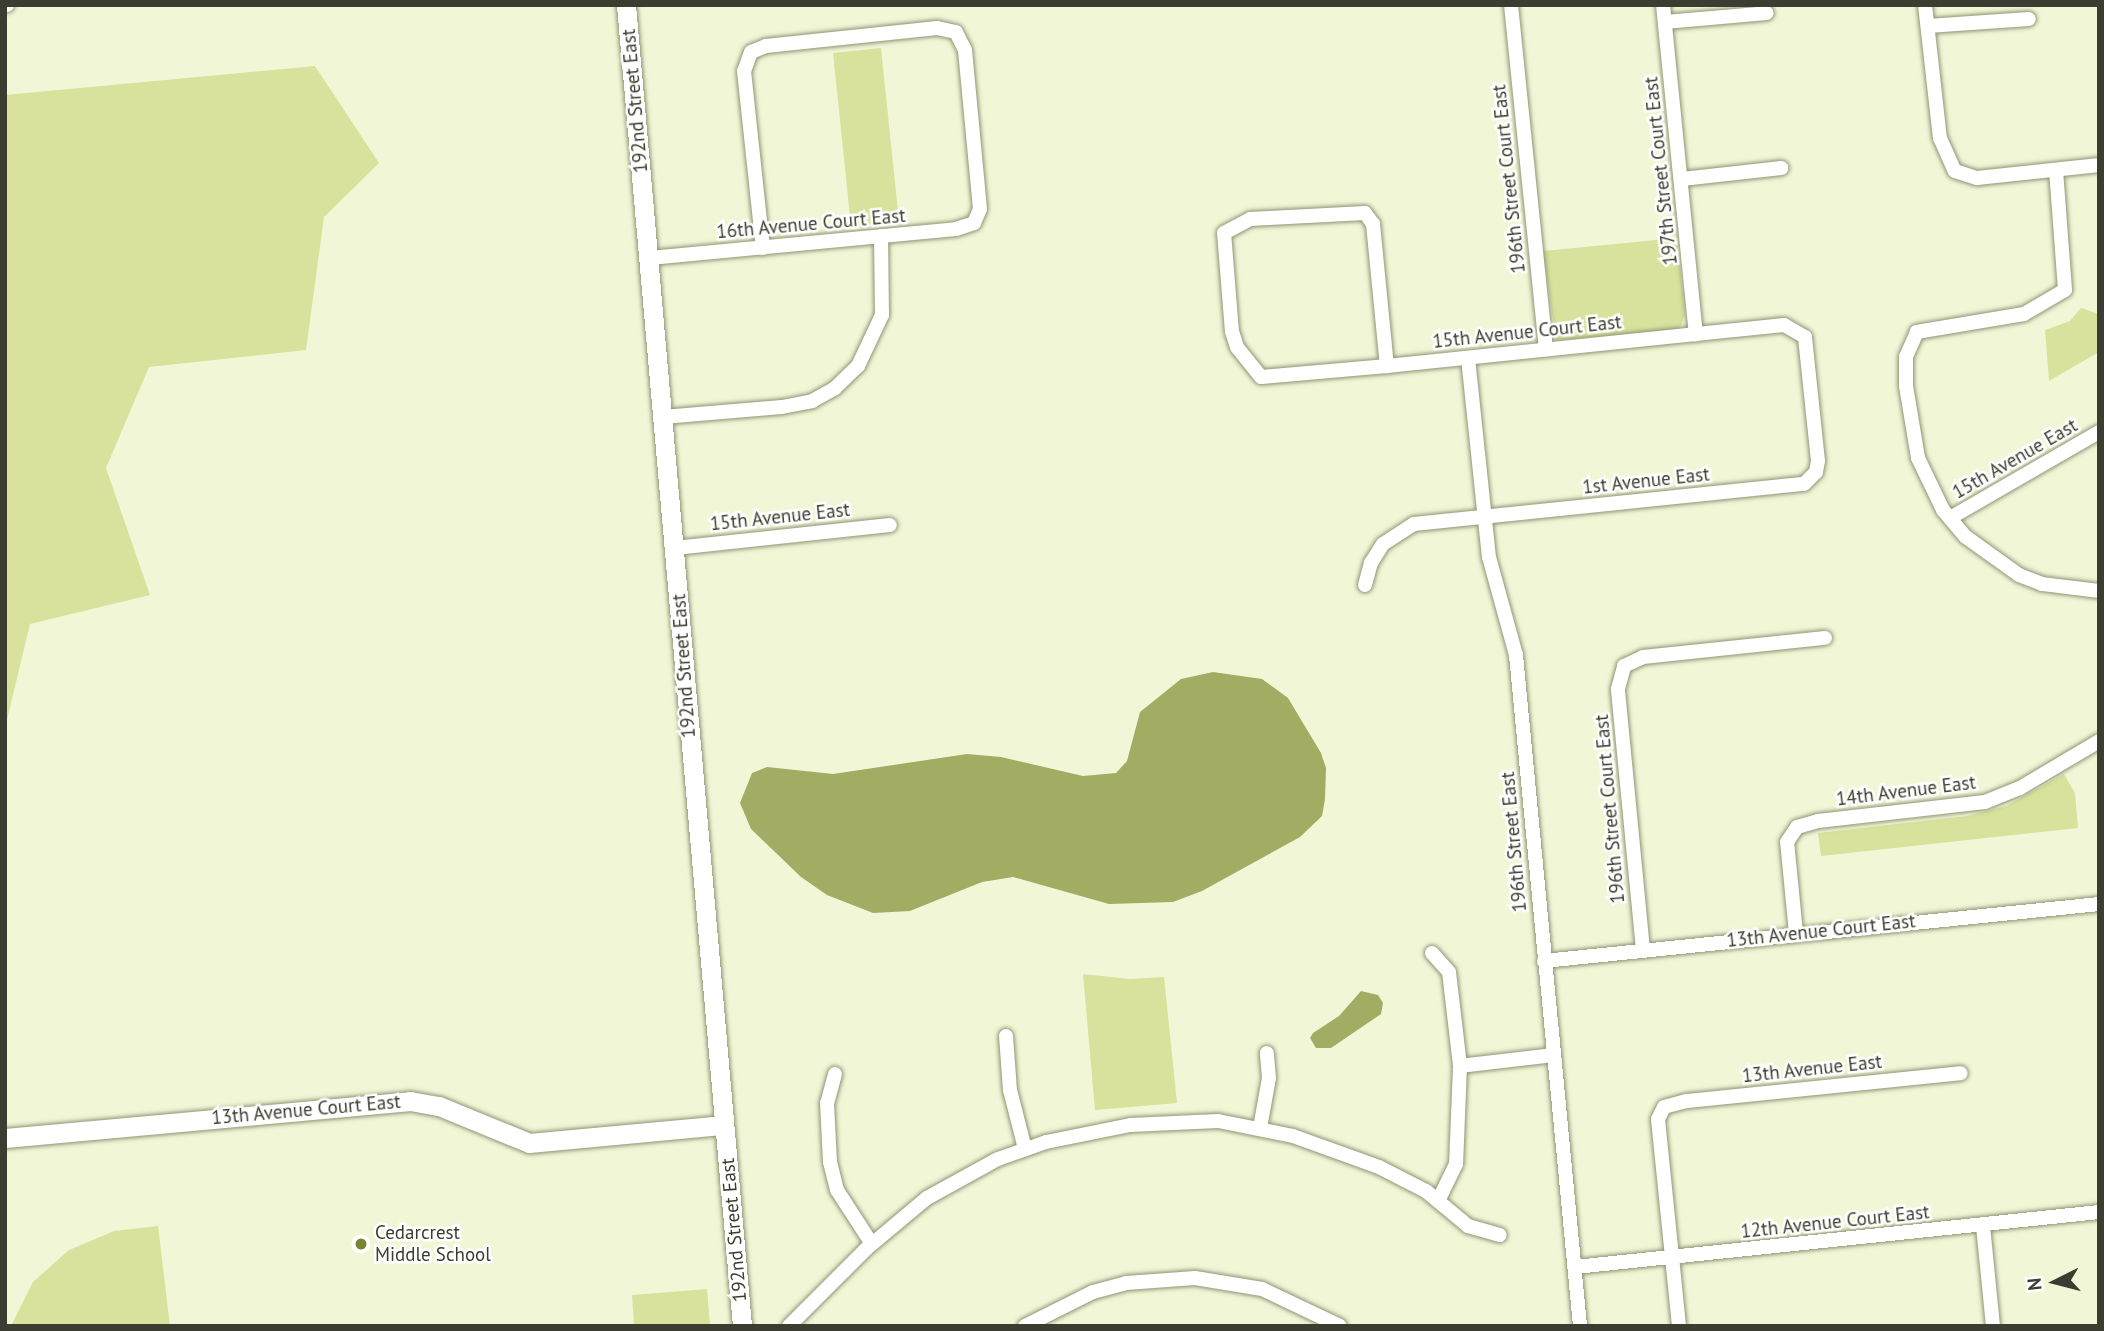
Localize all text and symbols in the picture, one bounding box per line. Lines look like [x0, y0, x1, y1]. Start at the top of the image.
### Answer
street label: 192nd Street East [617, 28, 653, 174]
street label: 197th Street Court East [1640, 76, 1682, 266]
street label: 196th Street Court East [1488, 83, 1530, 275]
street label: 16th Avenue Court East [715, 204, 907, 244]
street label: 15th Avenue Court East [1431, 311, 1623, 353]
street label: 15th Avenue East [1948, 414, 2082, 504]
street label: 1st Avenue East [1581, 463, 1711, 499]
street label: 15th Avenue East [709, 498, 851, 536]
street label: 192nd Street East [668, 593, 700, 739]
street label: 196th Street Court East [1590, 713, 1630, 905]
street label: 196th Street East [1497, 771, 1531, 913]
street label: 14th Avenue East [1835, 771, 1977, 811]
street label: 13th Avenue Court East [1725, 910, 1917, 952]
street label: 13th Avenue East [1741, 1050, 1883, 1088]
street label: 13th Avenue Court East [210, 1090, 402, 1130]
street label: 192nd Street East [716, 1157, 752, 1303]
street label: 12th Avenue Court East [1739, 1201, 1931, 1243]
place label: Cedarcrest Middle School [375, 1222, 491, 1266]
marker: Cedarcrest Middle School [353, 1236, 369, 1252]
north arrow [2020, 1247, 2090, 1317]
text: N [2022, 1277, 2047, 1292]

